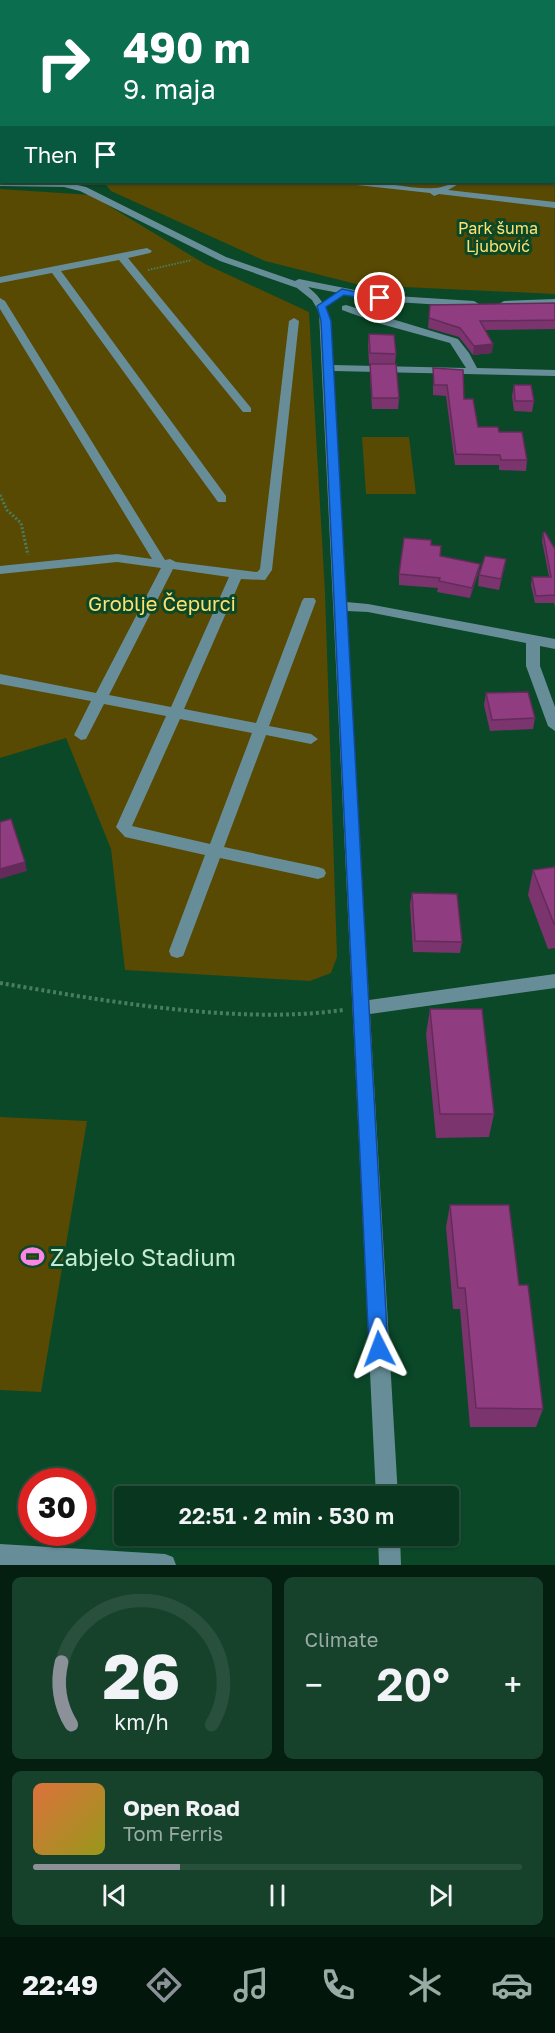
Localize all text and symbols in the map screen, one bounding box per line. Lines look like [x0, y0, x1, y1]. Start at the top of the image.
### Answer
text: 490 m [123, 22, 250, 72]
icon: right [24, 24, 102, 102]
text: 9. maja [123, 73, 216, 105]
icon: arrive [89, 138, 122, 171]
text: Then [24, 141, 77, 168]
park label: Park šuma Ljubović [458, 218, 538, 256]
pin [354, 272, 405, 323]
icon: arrive [363, 281, 396, 314]
park label: Groblje Čepurci [88, 591, 236, 615]
place label: Zabjelo Stadium [50, 1242, 236, 1271]
sports icon: Zabjelo Stadium [19, 1243, 45, 1269]
position arrow [347, 1317, 411, 1381]
speed limit sign: 30 [18, 1468, 96, 1546]
text: 22:51 · 2 min · 530 m [179, 1502, 394, 1529]
text: Climate [305, 1627, 378, 1651]
text: 26 [103, 1638, 181, 1713]
text: 20° [377, 1657, 450, 1711]
text: − [305, 1665, 323, 1704]
text: + [504, 1665, 522, 1704]
text: km/h [114, 1709, 169, 1735]
text: Open Road [123, 1794, 240, 1821]
text: Tom Ferris [123, 1821, 223, 1845]
icon: previous [98, 1879, 131, 1912]
icon: pause [261, 1879, 294, 1912]
icon: next [424, 1879, 457, 1912]
icon: directions [143, 1964, 185, 2006]
icon: music [230, 1964, 272, 2006]
icon: phone [317, 1964, 359, 2006]
icon: climate [404, 1964, 446, 2006]
icon: car [491, 1964, 533, 2006]
text: 22:49 [22, 1969, 98, 2001]

